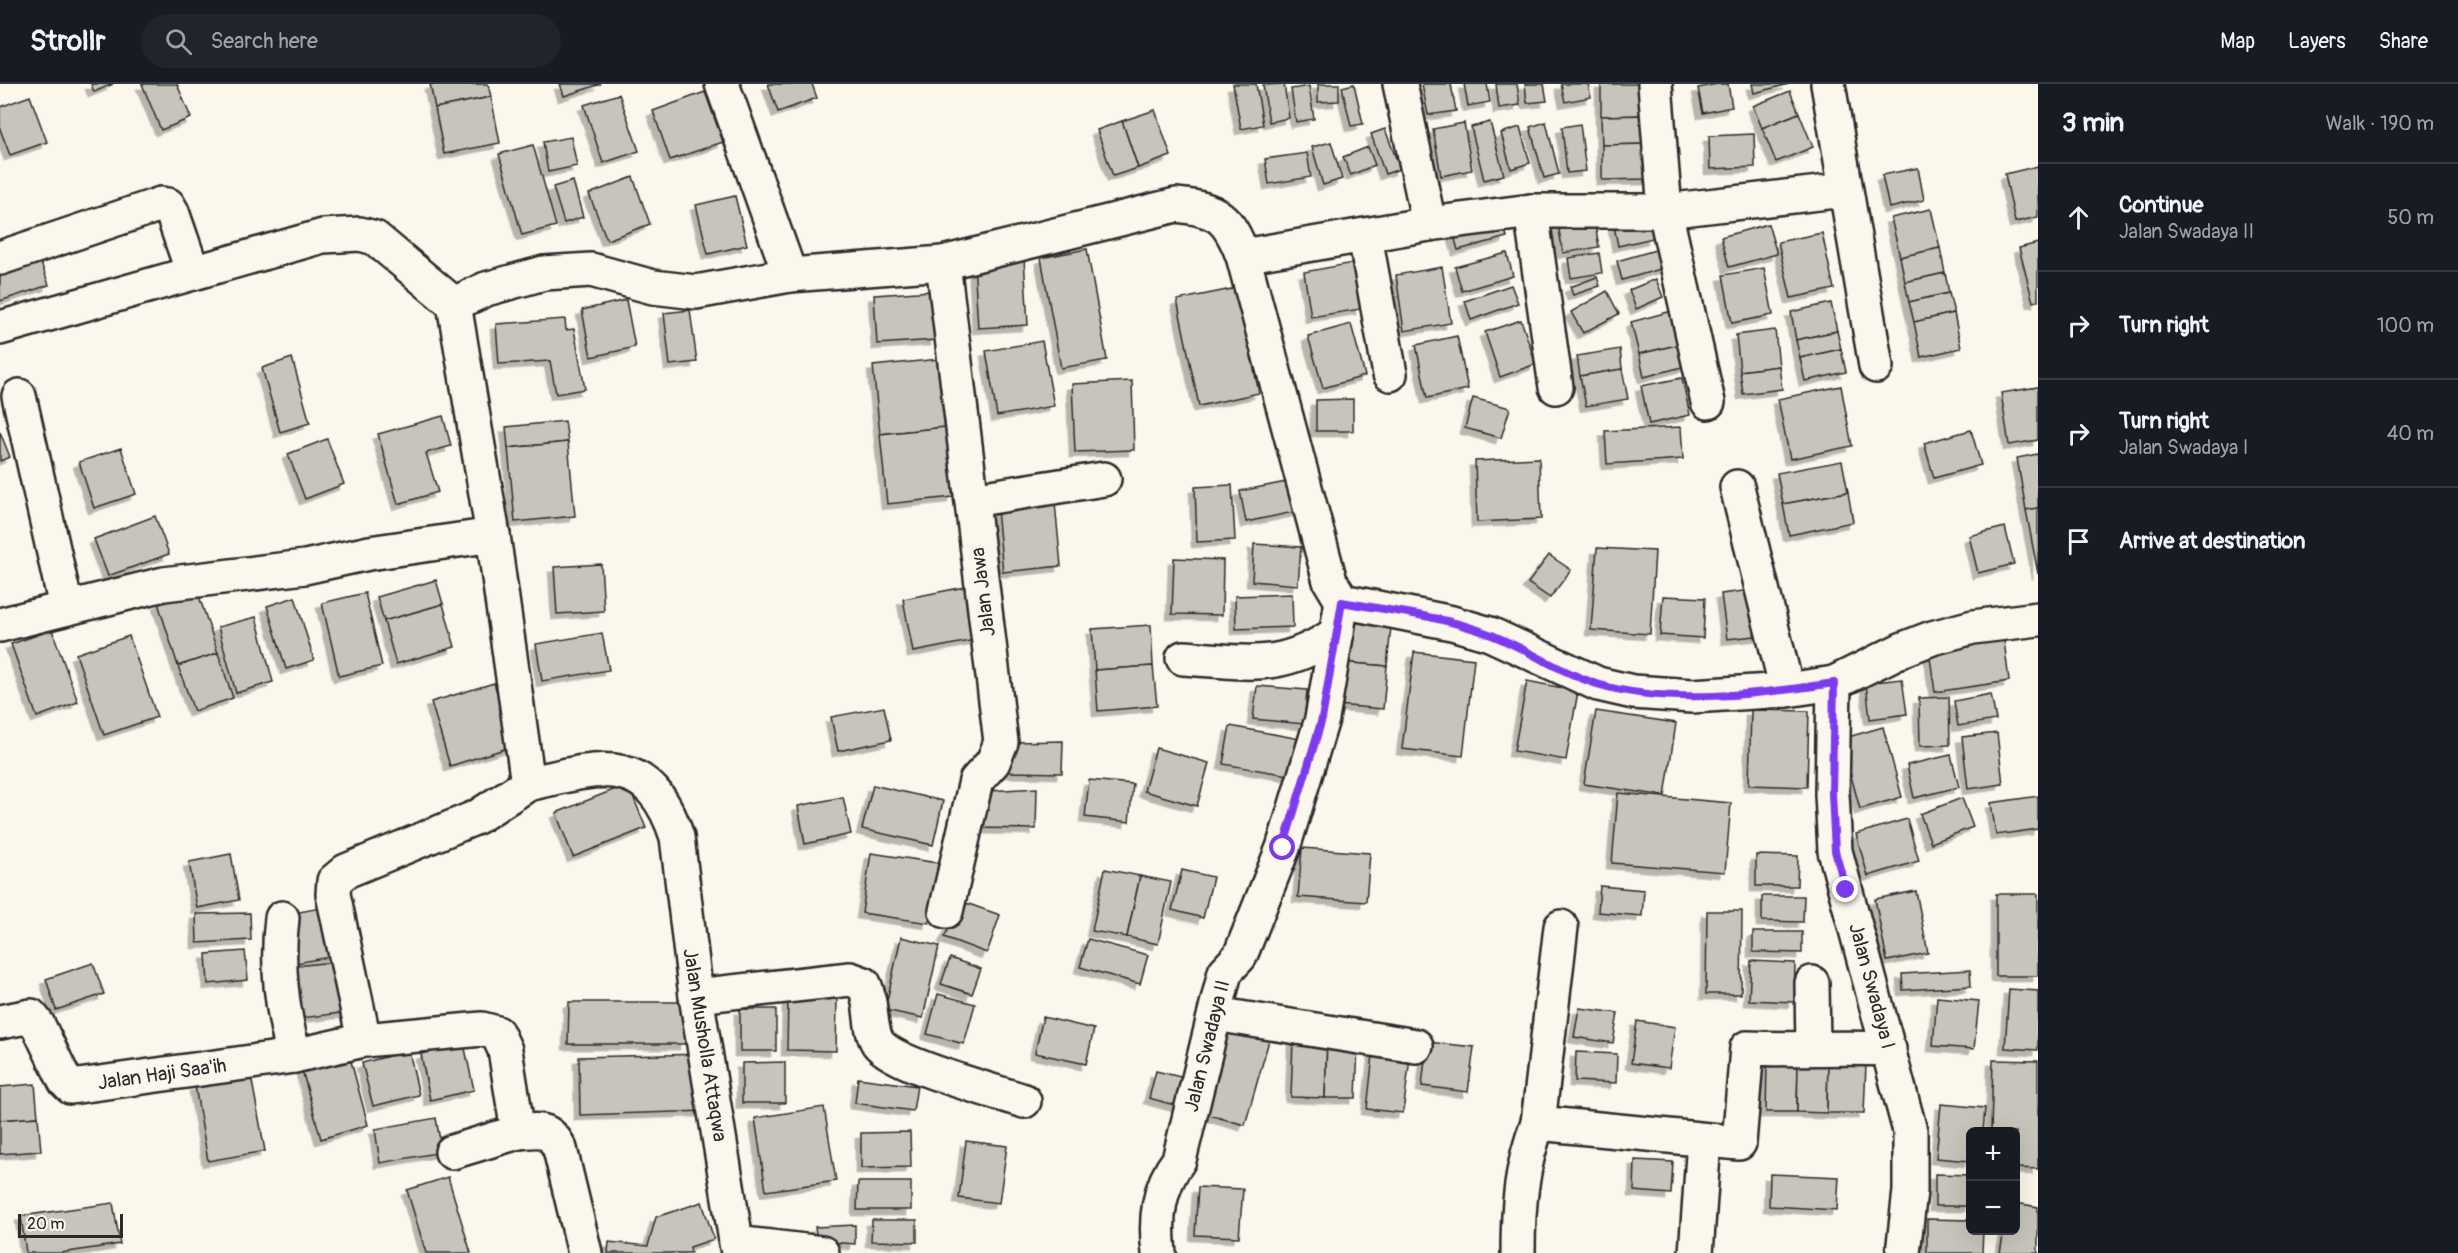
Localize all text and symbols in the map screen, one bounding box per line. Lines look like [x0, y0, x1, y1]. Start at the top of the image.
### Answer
search box [141, 14, 561, 68]
text: Strollr [30, 24, 105, 59]
icon: search [162, 25, 195, 58]
text: Search here [210, 27, 318, 55]
text: Map [2220, 28, 2255, 55]
text: Layers [2288, 28, 2346, 55]
text: Share [2379, 28, 2428, 55]
text: 3 min [2062, 107, 2124, 139]
text: Walk · 190 m [2326, 111, 2434, 136]
text: Continue [2119, 191, 2203, 219]
icon: ahead [2062, 201, 2095, 234]
text: 50 m [2387, 205, 2434, 230]
text: Jalan Swadaya II [2119, 219, 2254, 244]
icon: right [2062, 309, 2095, 342]
text: Turn right [2119, 311, 2209, 339]
text: 100 m [2377, 313, 2434, 338]
text: Turn right [2119, 407, 2209, 435]
icon: right [2062, 417, 2095, 450]
text: 40 m [2387, 421, 2434, 446]
text: Jalan Swadaya I [2119, 435, 2248, 460]
icon: arrive [2062, 525, 2095, 558]
text: Arrive at destination [2119, 527, 2305, 555]
street label: Jalan Jawa [965, 546, 1001, 638]
route start [1269, 834, 1295, 860]
route end [1832, 876, 1858, 902]
street label: Jalan Swadaya I [1843, 920, 1901, 1052]
street label: Jalan Musholla Attaqwa [677, 947, 733, 1143]
street label: Jalan Swadaya II [1179, 977, 1235, 1115]
street label: Jalan Haji Saa'ih [96, 1053, 228, 1095]
map controls [1966, 1127, 2020, 1235]
button: + [1966, 1127, 2020, 1181]
button: − [1966, 1181, 2020, 1235]
scale bar [18, 1211, 123, 1238]
text: 20 m [27, 1214, 65, 1234]

